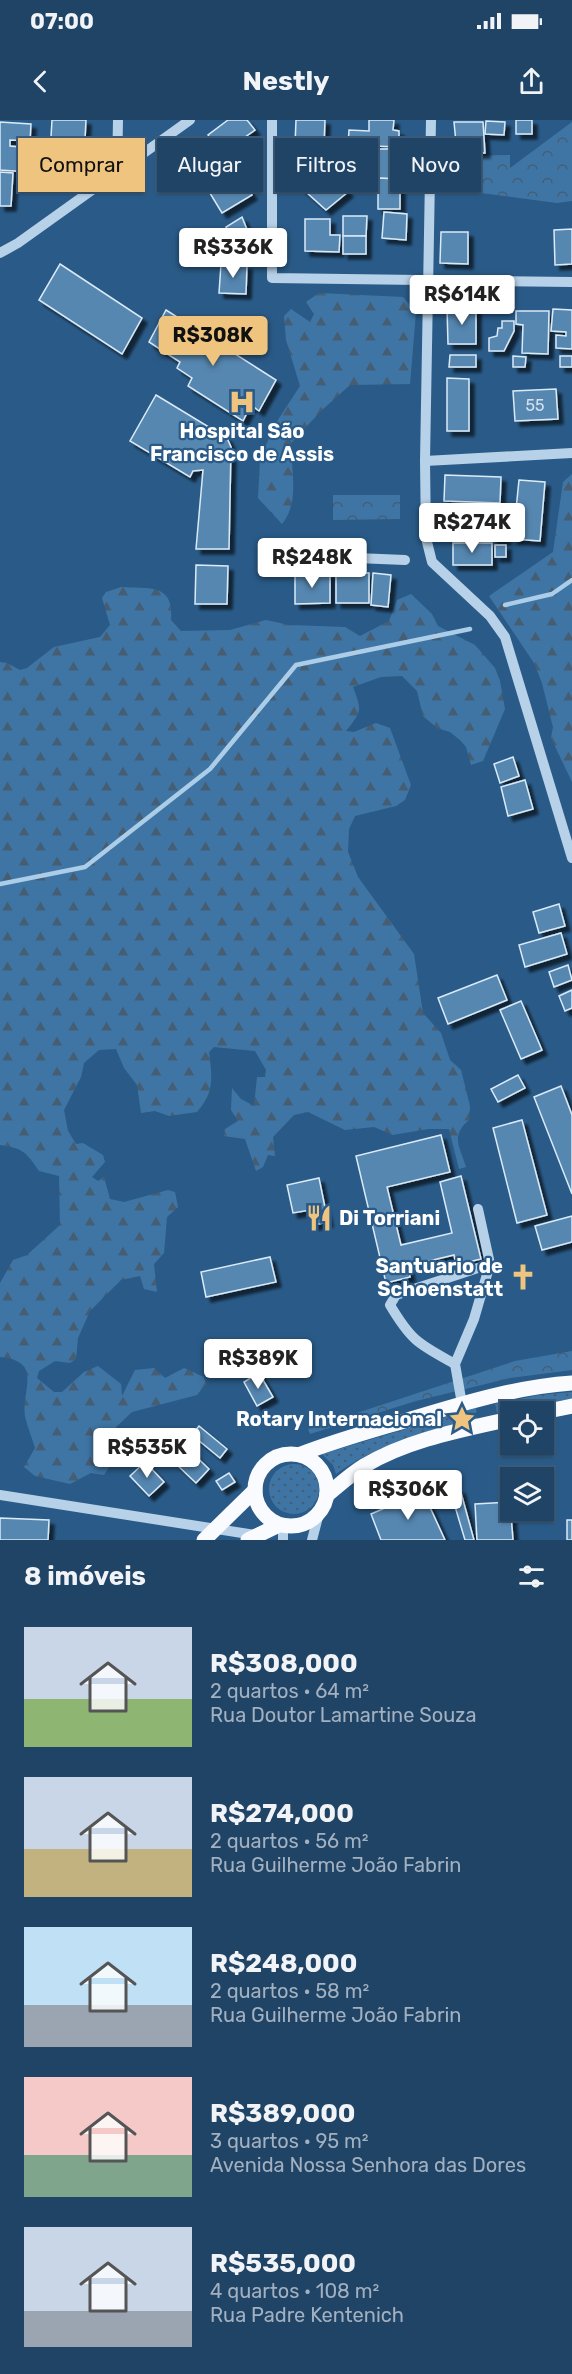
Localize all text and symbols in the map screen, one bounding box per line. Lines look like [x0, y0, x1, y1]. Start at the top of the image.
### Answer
text: 07:00 [30, 8, 94, 35]
icon: back [24, 65, 57, 98]
text: Nestly [243, 65, 329, 97]
icon: share [515, 65, 548, 98]
chip: Comprar [18, 138, 145, 192]
chip: Alugar [157, 138, 263, 192]
chip: Filtros [275, 138, 378, 192]
chip: Novo [390, 138, 481, 192]
pin: R$336K [184, 228, 282, 279]
text: R$336K [193, 235, 273, 259]
pin: R$614K [413, 275, 511, 326]
text: R$614K [424, 282, 500, 306]
pin: R$308K [164, 316, 262, 367]
text: R$308K [173, 323, 253, 347]
hospital icon: Hospital São Francisco de Assis [227, 387, 257, 417]
house number: 55 [525, 396, 545, 415]
place label: Hospital São Francisco de Assis [150, 419, 334, 466]
pin: R$274K [423, 503, 521, 554]
text: R$274K [433, 510, 511, 534]
pin: R$248K [263, 538, 361, 589]
text: R$248K [272, 545, 352, 569]
restaurant icon: Di Torriani [304, 1203, 334, 1233]
place label: Di Torriani [339, 1206, 440, 1230]
place label: Santuario de Schoenstatt [375, 1254, 503, 1301]
church icon: Santuario de Schoenstatt [508, 1262, 538, 1292]
pin: R$389K [209, 1339, 307, 1390]
text: R$389K [218, 1346, 298, 1370]
map controls [500, 1401, 554, 1521]
button: locate [500, 1401, 554, 1455]
place icon: Rotary Internacional [447, 1404, 477, 1434]
place label: Rotary Internacional [236, 1407, 442, 1431]
pin: R$535K [98, 1428, 196, 1479]
text: R$535K [107, 1435, 187, 1459]
button: layers [500, 1467, 554, 1521]
pin: R$306K [359, 1470, 457, 1521]
text: R$306K [368, 1477, 448, 1501]
icon: filters [515, 1560, 548, 1593]
text: 8 imóveis [24, 1561, 146, 1592]
text: R$308,000 [210, 1648, 358, 1679]
icon: home [72, 1651, 144, 1723]
text: 2 quartos · 64 m² [210, 1679, 369, 1703]
text: Rua Doutor Lamartine Souza [210, 1703, 477, 1727]
text: R$274,000 [210, 1798, 354, 1829]
icon: home [72, 1801, 144, 1873]
text: 2 quartos · 56 m² [210, 1829, 369, 1853]
text: Rua Guilherme João Fabrin [210, 1853, 462, 1877]
text: R$248,000 [210, 1948, 357, 1979]
icon: home [72, 1951, 144, 2023]
text: 2 quartos · 58 m² [210, 1979, 369, 2003]
text: Rua Guilherme João Fabrin [210, 2003, 462, 2027]
text: R$389,000 [210, 2098, 356, 2129]
icon: home [72, 2101, 144, 2173]
text: 3 quartos · 95 m² [210, 2129, 369, 2153]
text: Avenida Nossa Senhora das Dores [210, 2153, 526, 2177]
text: R$535,000 [210, 2248, 356, 2279]
icon: home [72, 2251, 144, 2323]
text: 4 quartos · 108 m² [210, 2279, 379, 2303]
text: Rua Padre Kentenich [210, 2303, 404, 2327]

